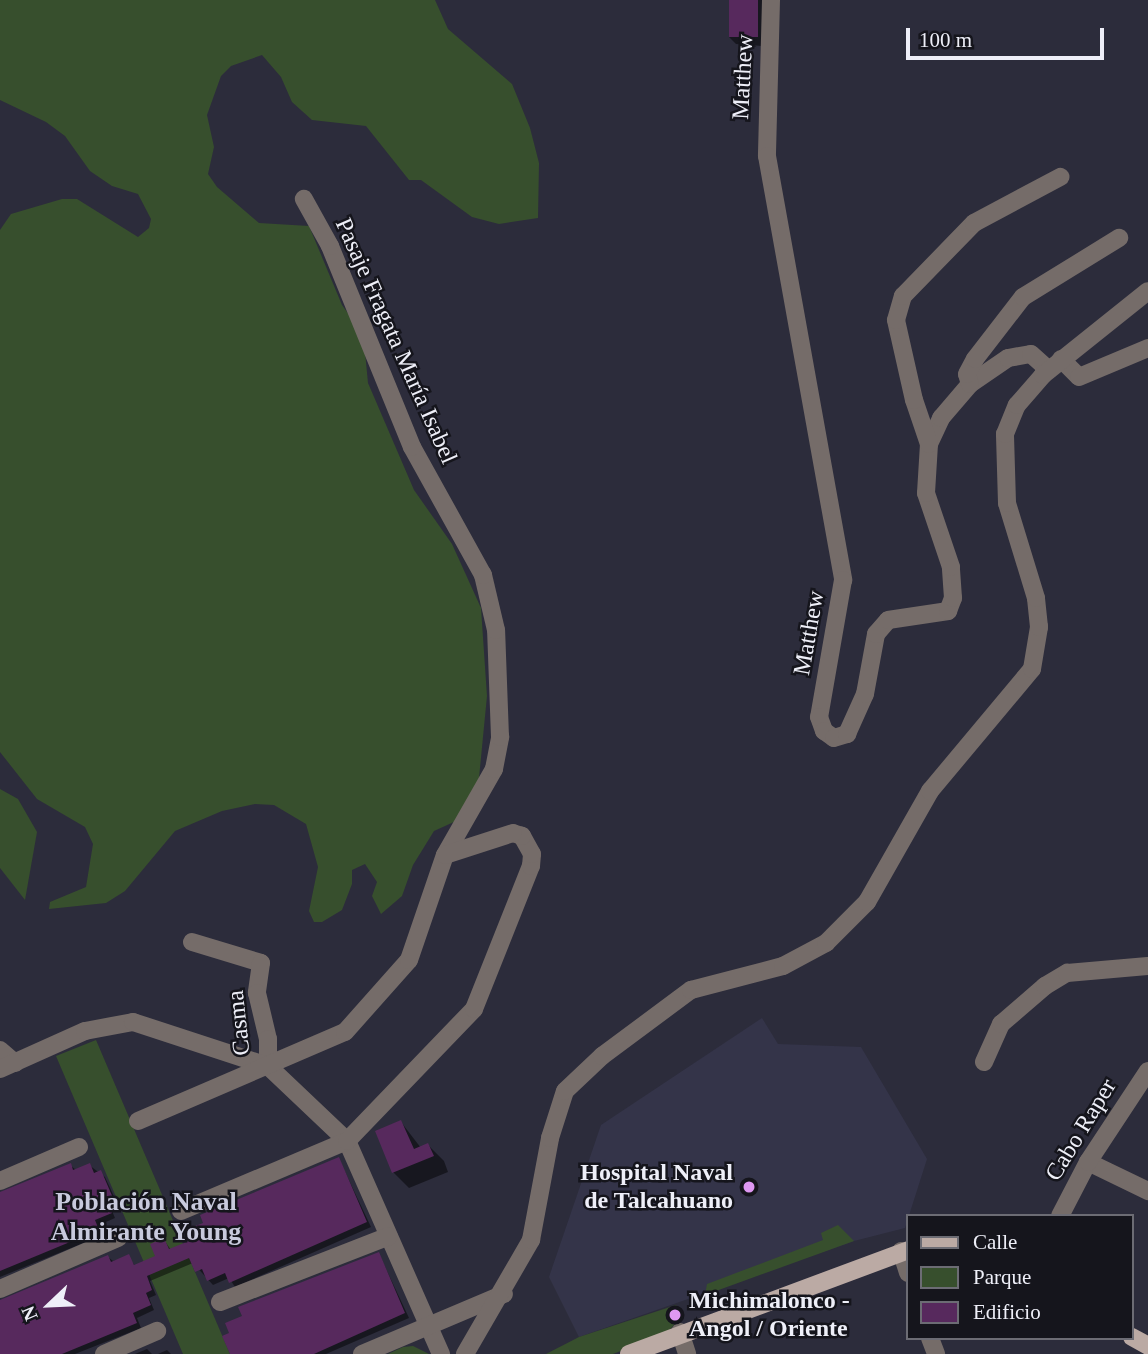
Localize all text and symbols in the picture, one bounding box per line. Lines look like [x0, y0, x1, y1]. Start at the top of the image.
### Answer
scale bar [910, 14, 1108, 58]
text: 100 m [919, 28, 972, 52]
street label: Matthew [726, 34, 760, 120]
street label: Pasaje Fragata María Isabel [329, 214, 463, 468]
street label: Matthew [787, 588, 831, 678]
street label: Casma [221, 989, 257, 1057]
street label: Cabo Raper [1039, 1074, 1123, 1186]
place label: Hospital Naval de Talcahuano [580, 1159, 733, 1215]
marker: Hospital Naval de Talcahuano [739, 1177, 759, 1197]
district label: Población Naval Almirante Young [50, 1186, 242, 1248]
legend [906, 1214, 1134, 1340]
text: Calle [973, 1230, 1017, 1254]
text: Parque [973, 1265, 1031, 1289]
north arrow [14, 1270, 84, 1340]
place label: Michimalonco - Angol / Oriente [689, 1287, 850, 1343]
text: Edificio [973, 1300, 1041, 1324]
text: N [17, 1303, 42, 1324]
marker: Michimalonco - Angol / Oriente [667, 1307, 683, 1323]

